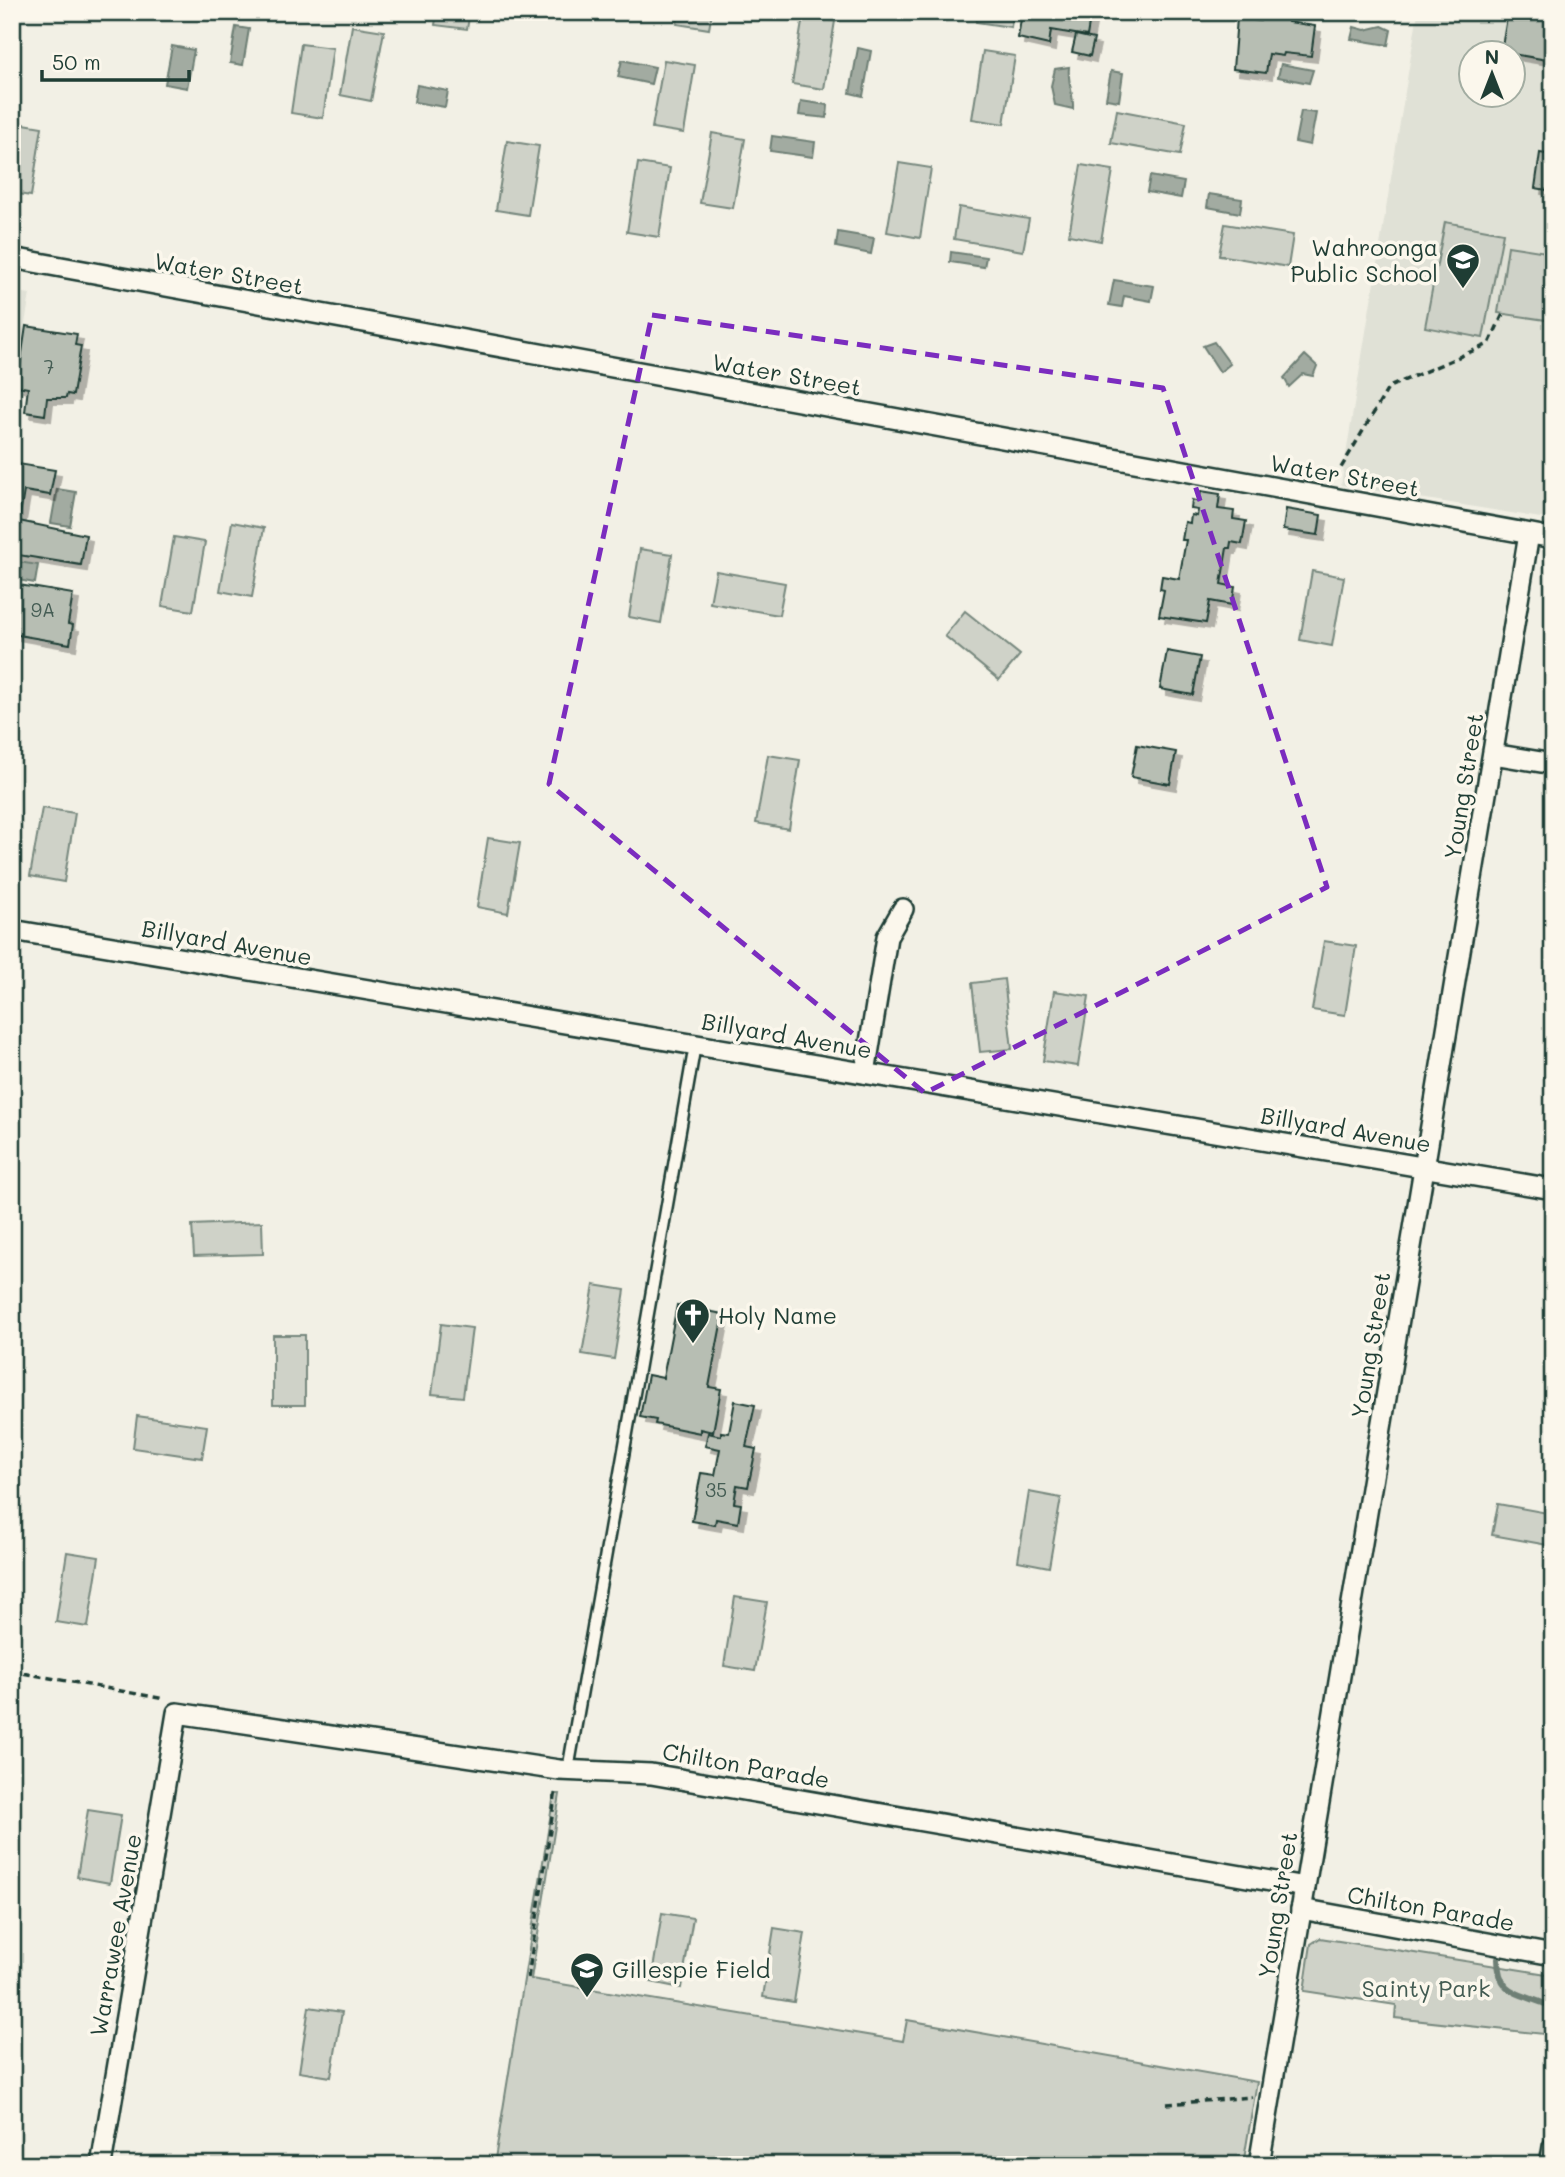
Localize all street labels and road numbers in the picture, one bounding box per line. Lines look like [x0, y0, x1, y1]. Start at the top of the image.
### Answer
street label: Water Street [152, 245, 306, 301]
street label: Water Street [710, 346, 864, 402]
street label: Water Street [1268, 447, 1422, 503]
street label: Young Street [1437, 711, 1489, 861]
street label: Billyard Avenue [140, 912, 314, 972]
street label: Billyard Avenue [700, 1005, 874, 1065]
street label: Billyard Avenue [1259, 1099, 1433, 1159]
street label: Young Street [1344, 1270, 1396, 1420]
street label: Chilton Parade [660, 1736, 832, 1794]
street label: Young Street [1251, 1830, 1303, 1980]
street label: Warrawee Avenue [82, 1831, 148, 2039]
street label: Chilton Parade [1345, 1879, 1517, 1937]

